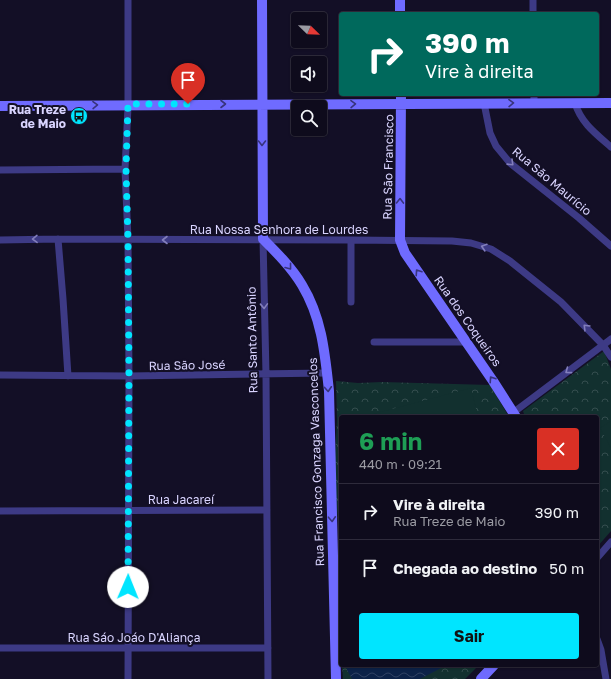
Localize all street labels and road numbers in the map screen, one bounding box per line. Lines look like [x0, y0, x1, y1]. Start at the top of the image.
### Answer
street label: Rua São Francisco [380, 114, 396, 220]
street label: Rua São Maurício [509, 143, 595, 219]
street label: Rua Nossa Senhora de Lourdes [190, 222, 368, 237]
street label: Rua dos Coqueiros [431, 273, 505, 369]
street label: Rua Santo Antônio [244, 286, 260, 394]
street label: Rua São José [148, 357, 226, 373]
street label: Rua Francisco Gonzaga Vasconcelos [305, 357, 327, 567]
street label: Rua Jacareí [148, 492, 215, 507]
street label: Rua Sáo Joáo D'Aliança [68, 630, 200, 645]

